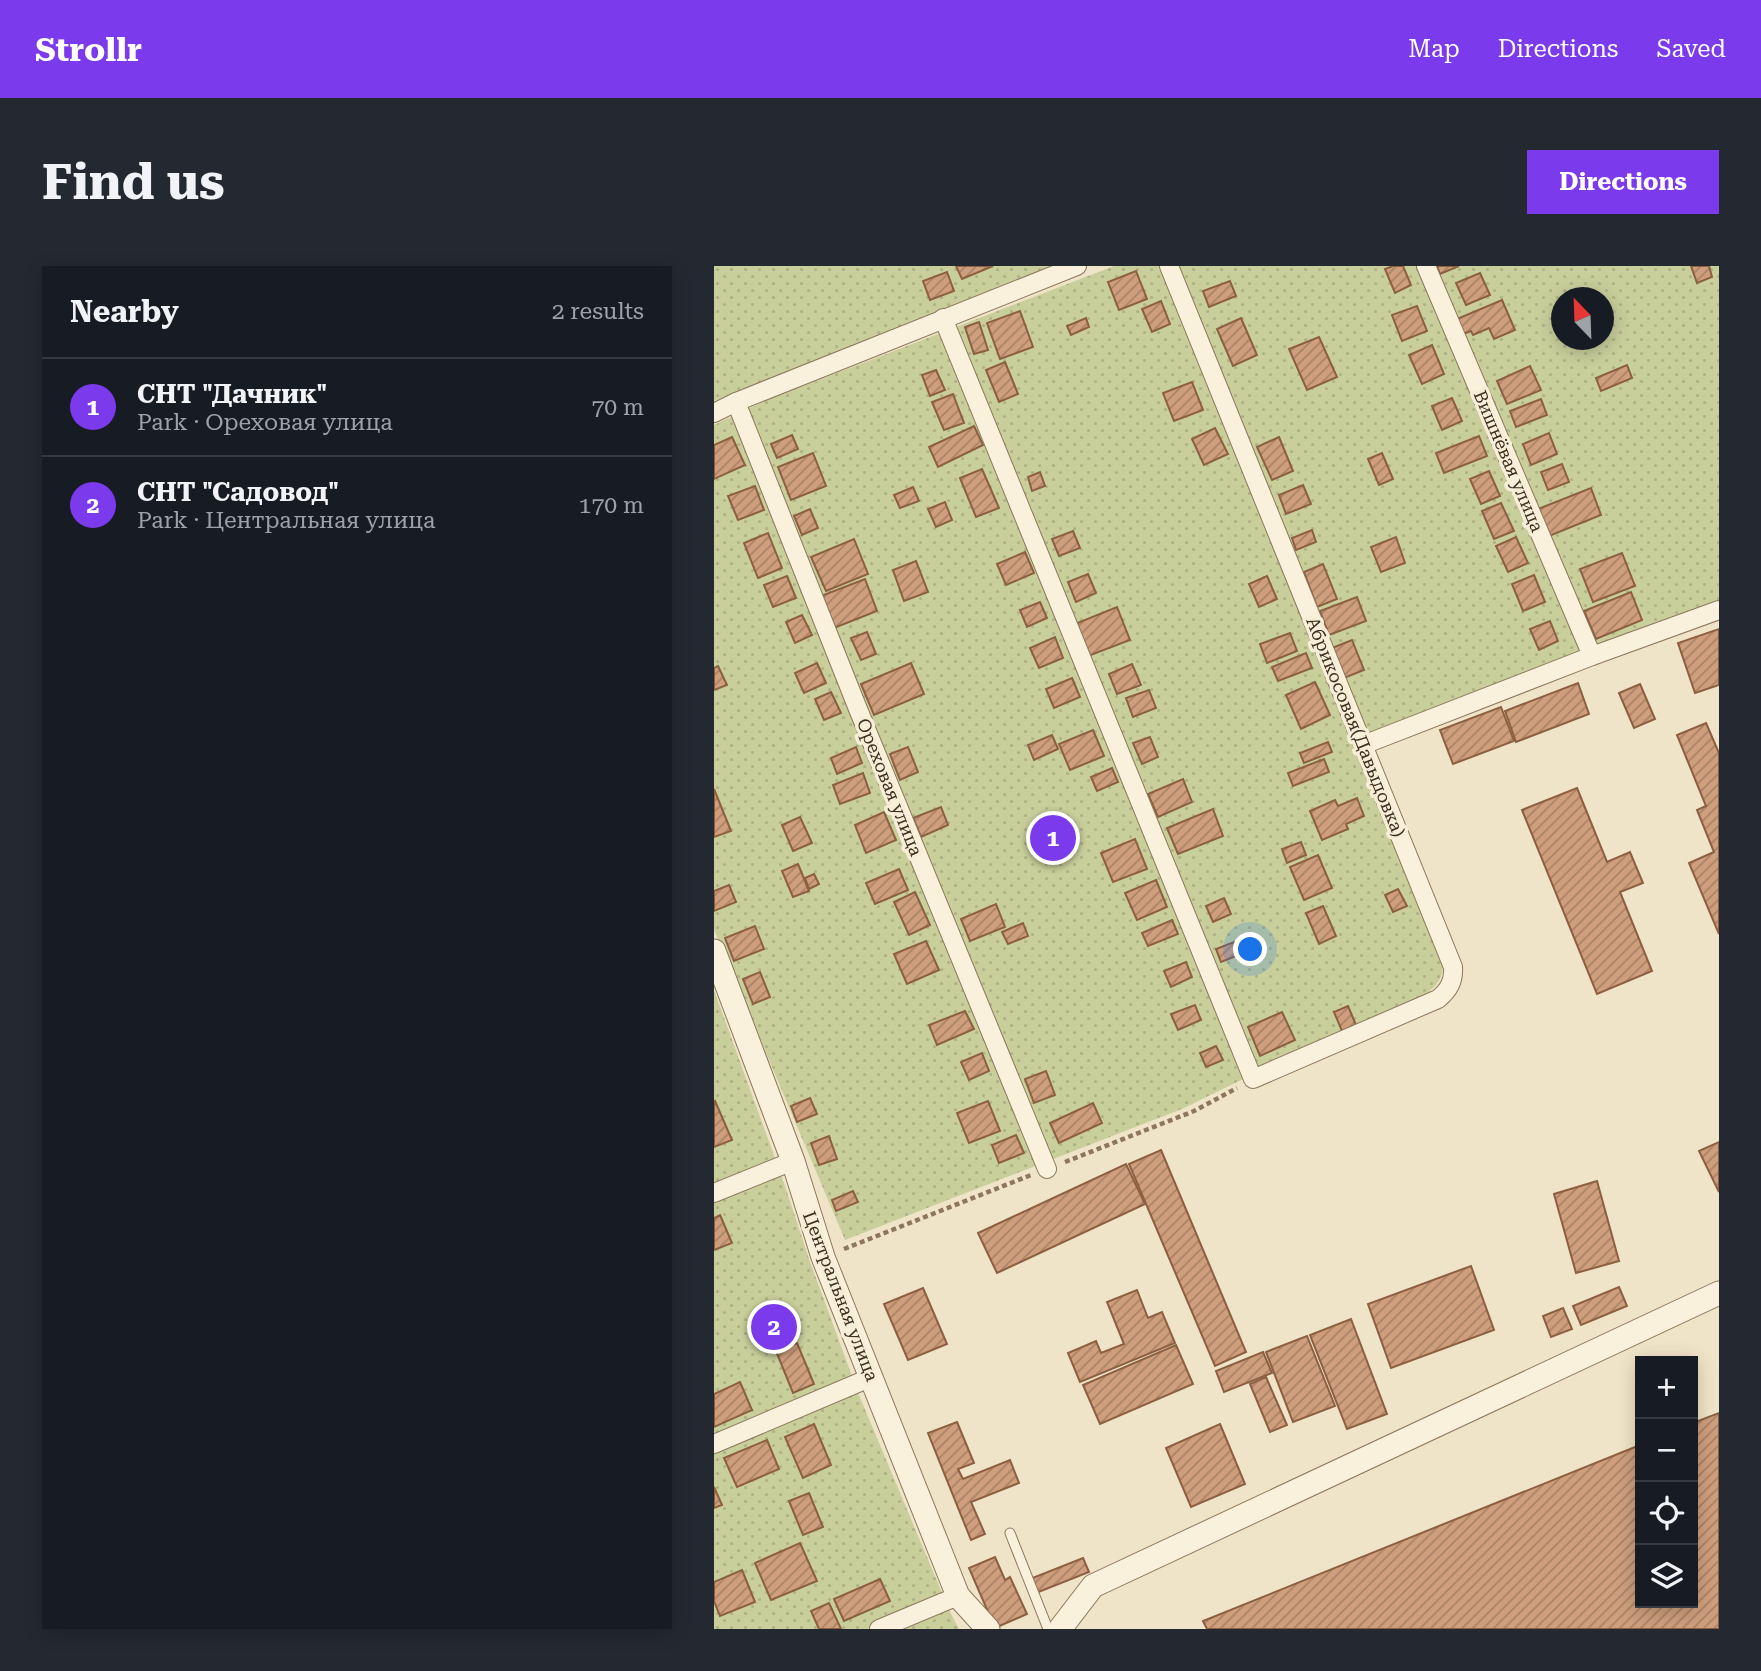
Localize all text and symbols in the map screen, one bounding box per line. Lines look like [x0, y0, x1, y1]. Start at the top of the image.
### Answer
text: Strollr [35, 30, 142, 69]
text: Map [1408, 35, 1460, 63]
text: Directions [1498, 35, 1618, 63]
text: Saved [1656, 35, 1726, 63]
button: Directions [1527, 150, 1719, 214]
text: Find us [42, 154, 225, 211]
north arrow [1551, 287, 1614, 350]
text: Nearby [70, 294, 179, 329]
text: 2 results [552, 298, 644, 325]
text: СНТ "Дачник" [137, 379, 327, 409]
street label: Вишнёвая улица [1470, 387, 1548, 535]
text: 1 [87, 394, 99, 421]
text: 70 m [591, 394, 644, 421]
text: Park · Ореховая улица [137, 409, 393, 436]
text: СНТ "Садовод" [137, 477, 339, 507]
text: 2 [87, 492, 99, 519]
text: 170 m [579, 492, 644, 519]
text: Park · Центральная улица [137, 507, 436, 534]
street label: Абрикосовая(Давыдовка) [1302, 614, 1410, 840]
street label: Ореховая улица [853, 715, 927, 859]
pin: 1 [1030, 812, 1076, 864]
your location [1233, 932, 1267, 966]
street label: Центральная улица [799, 1208, 883, 1384]
pin: 2 [751, 1301, 797, 1353]
map controls [1635, 1356, 1698, 1608]
button: + [1635, 1356, 1698, 1419]
button: − [1635, 1419, 1698, 1482]
button: locate [1635, 1482, 1698, 1545]
button: layers [1635, 1545, 1698, 1608]

